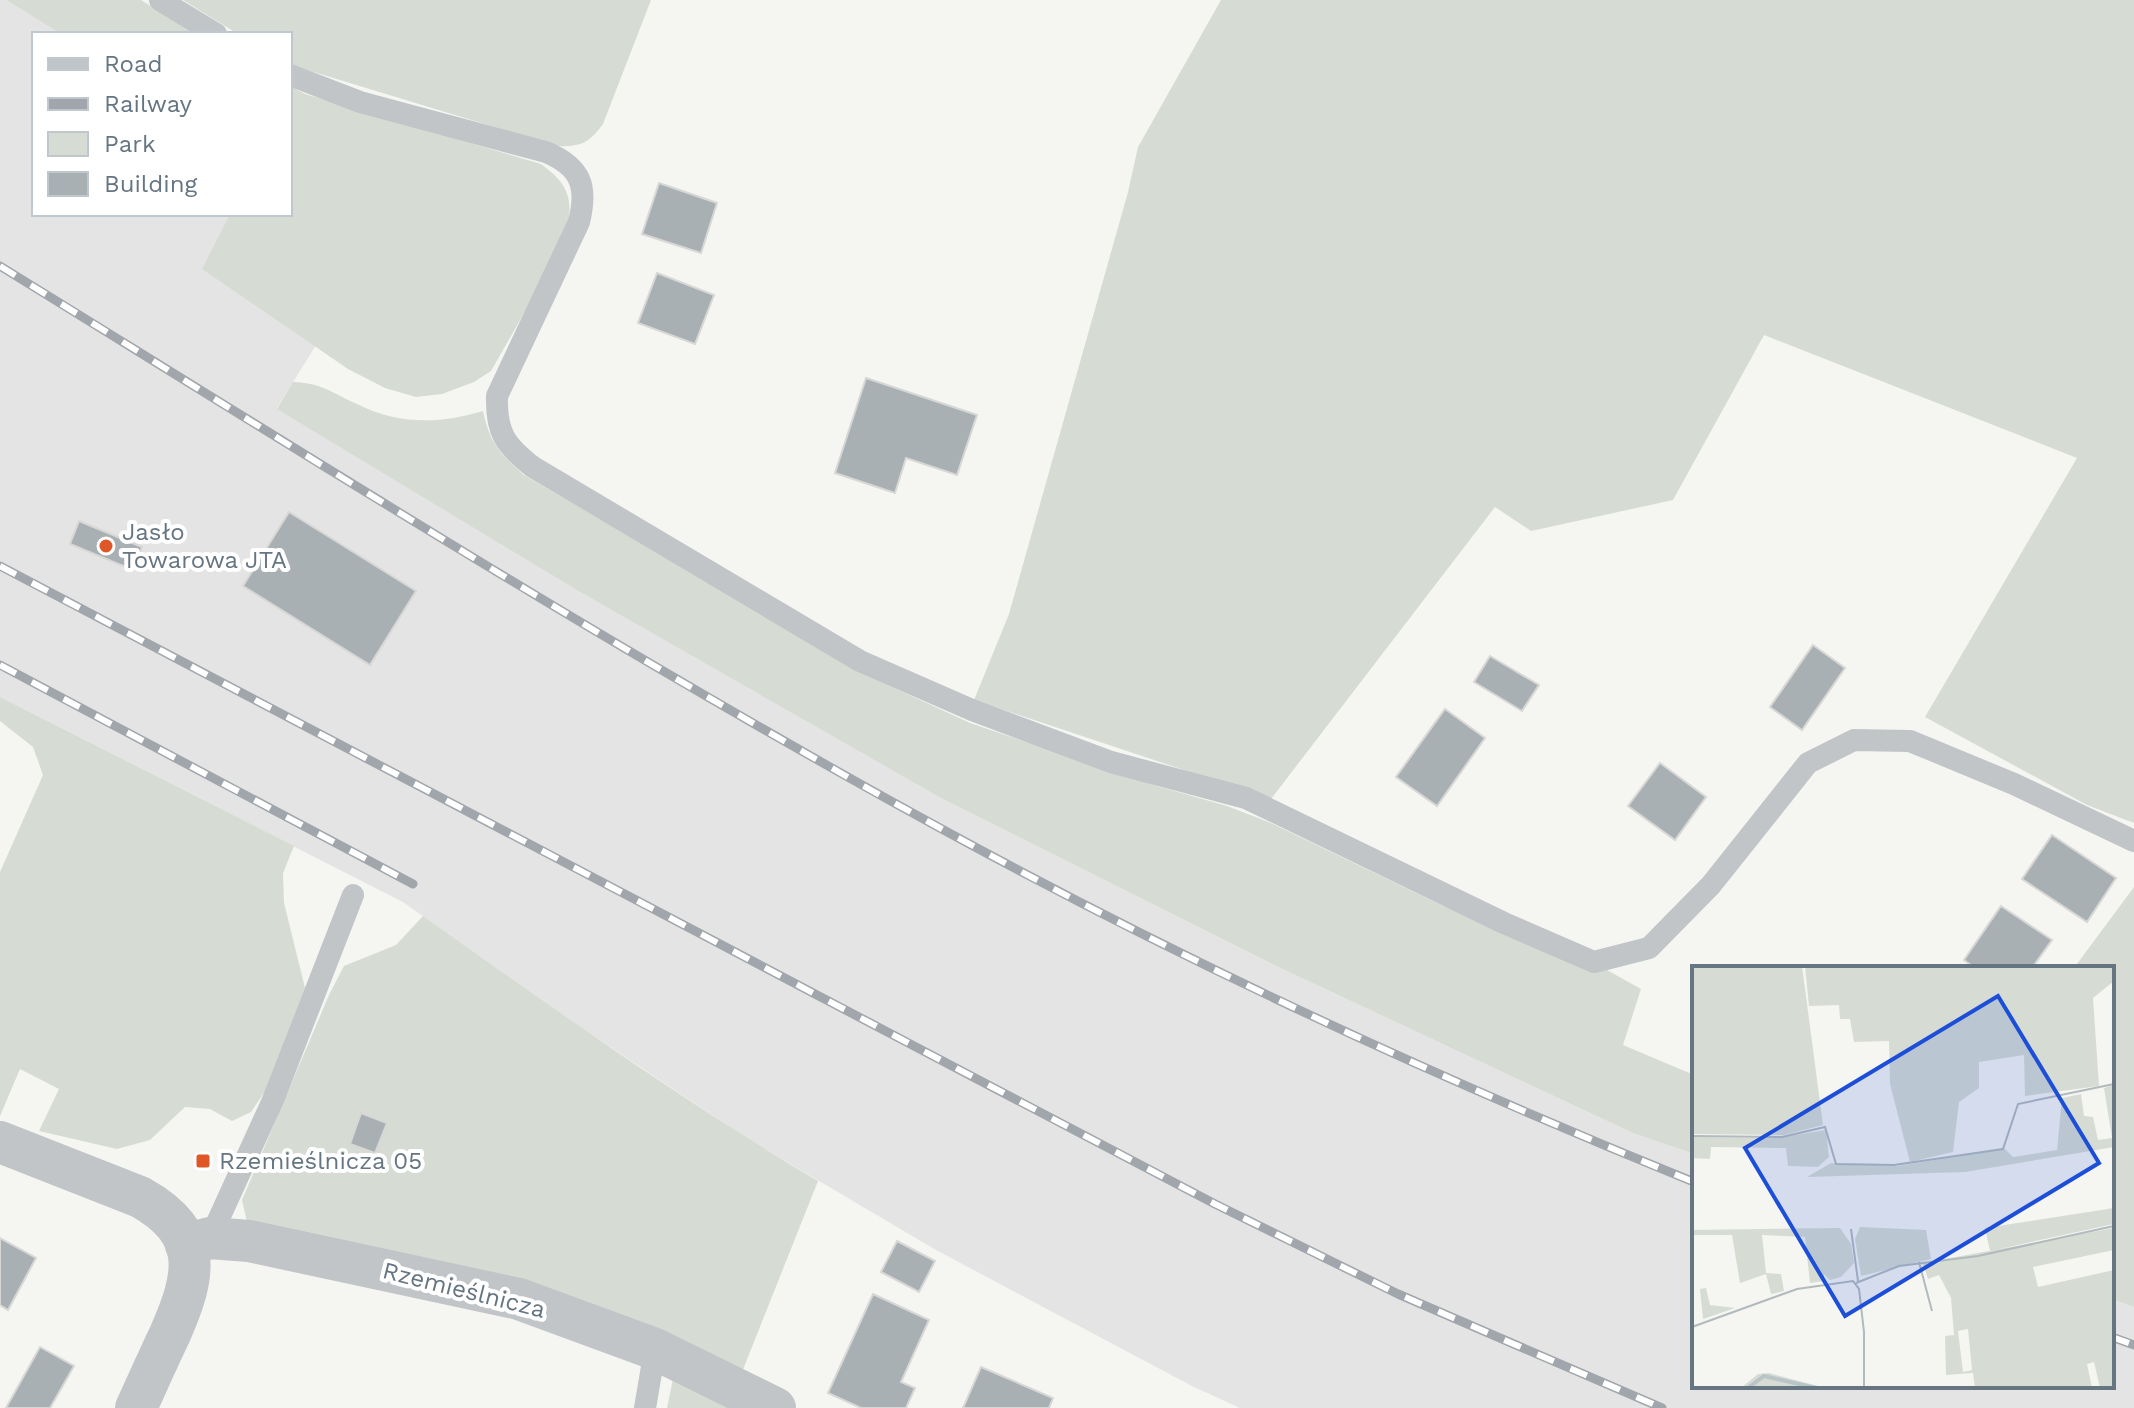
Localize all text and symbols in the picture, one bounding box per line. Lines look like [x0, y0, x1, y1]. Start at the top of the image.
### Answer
legend [32, 32, 292, 216]
text: Road [104, 50, 163, 78]
text: Railway [104, 90, 193, 118]
text: Park [104, 130, 156, 158]
text: Building [104, 170, 197, 198]
place label: Jasło Towarowa JTA [122, 518, 287, 574]
marker: Jasło Towarowa JTA [97, 537, 115, 555]
inset map [1692, 966, 2114, 1388]
place label: Rzemieślnicza 05 [219, 1147, 422, 1175]
marker: Rzemieślnicza 05 [194, 1152, 212, 1170]
street label: Rzemieślnicza [380, 1256, 548, 1324]

